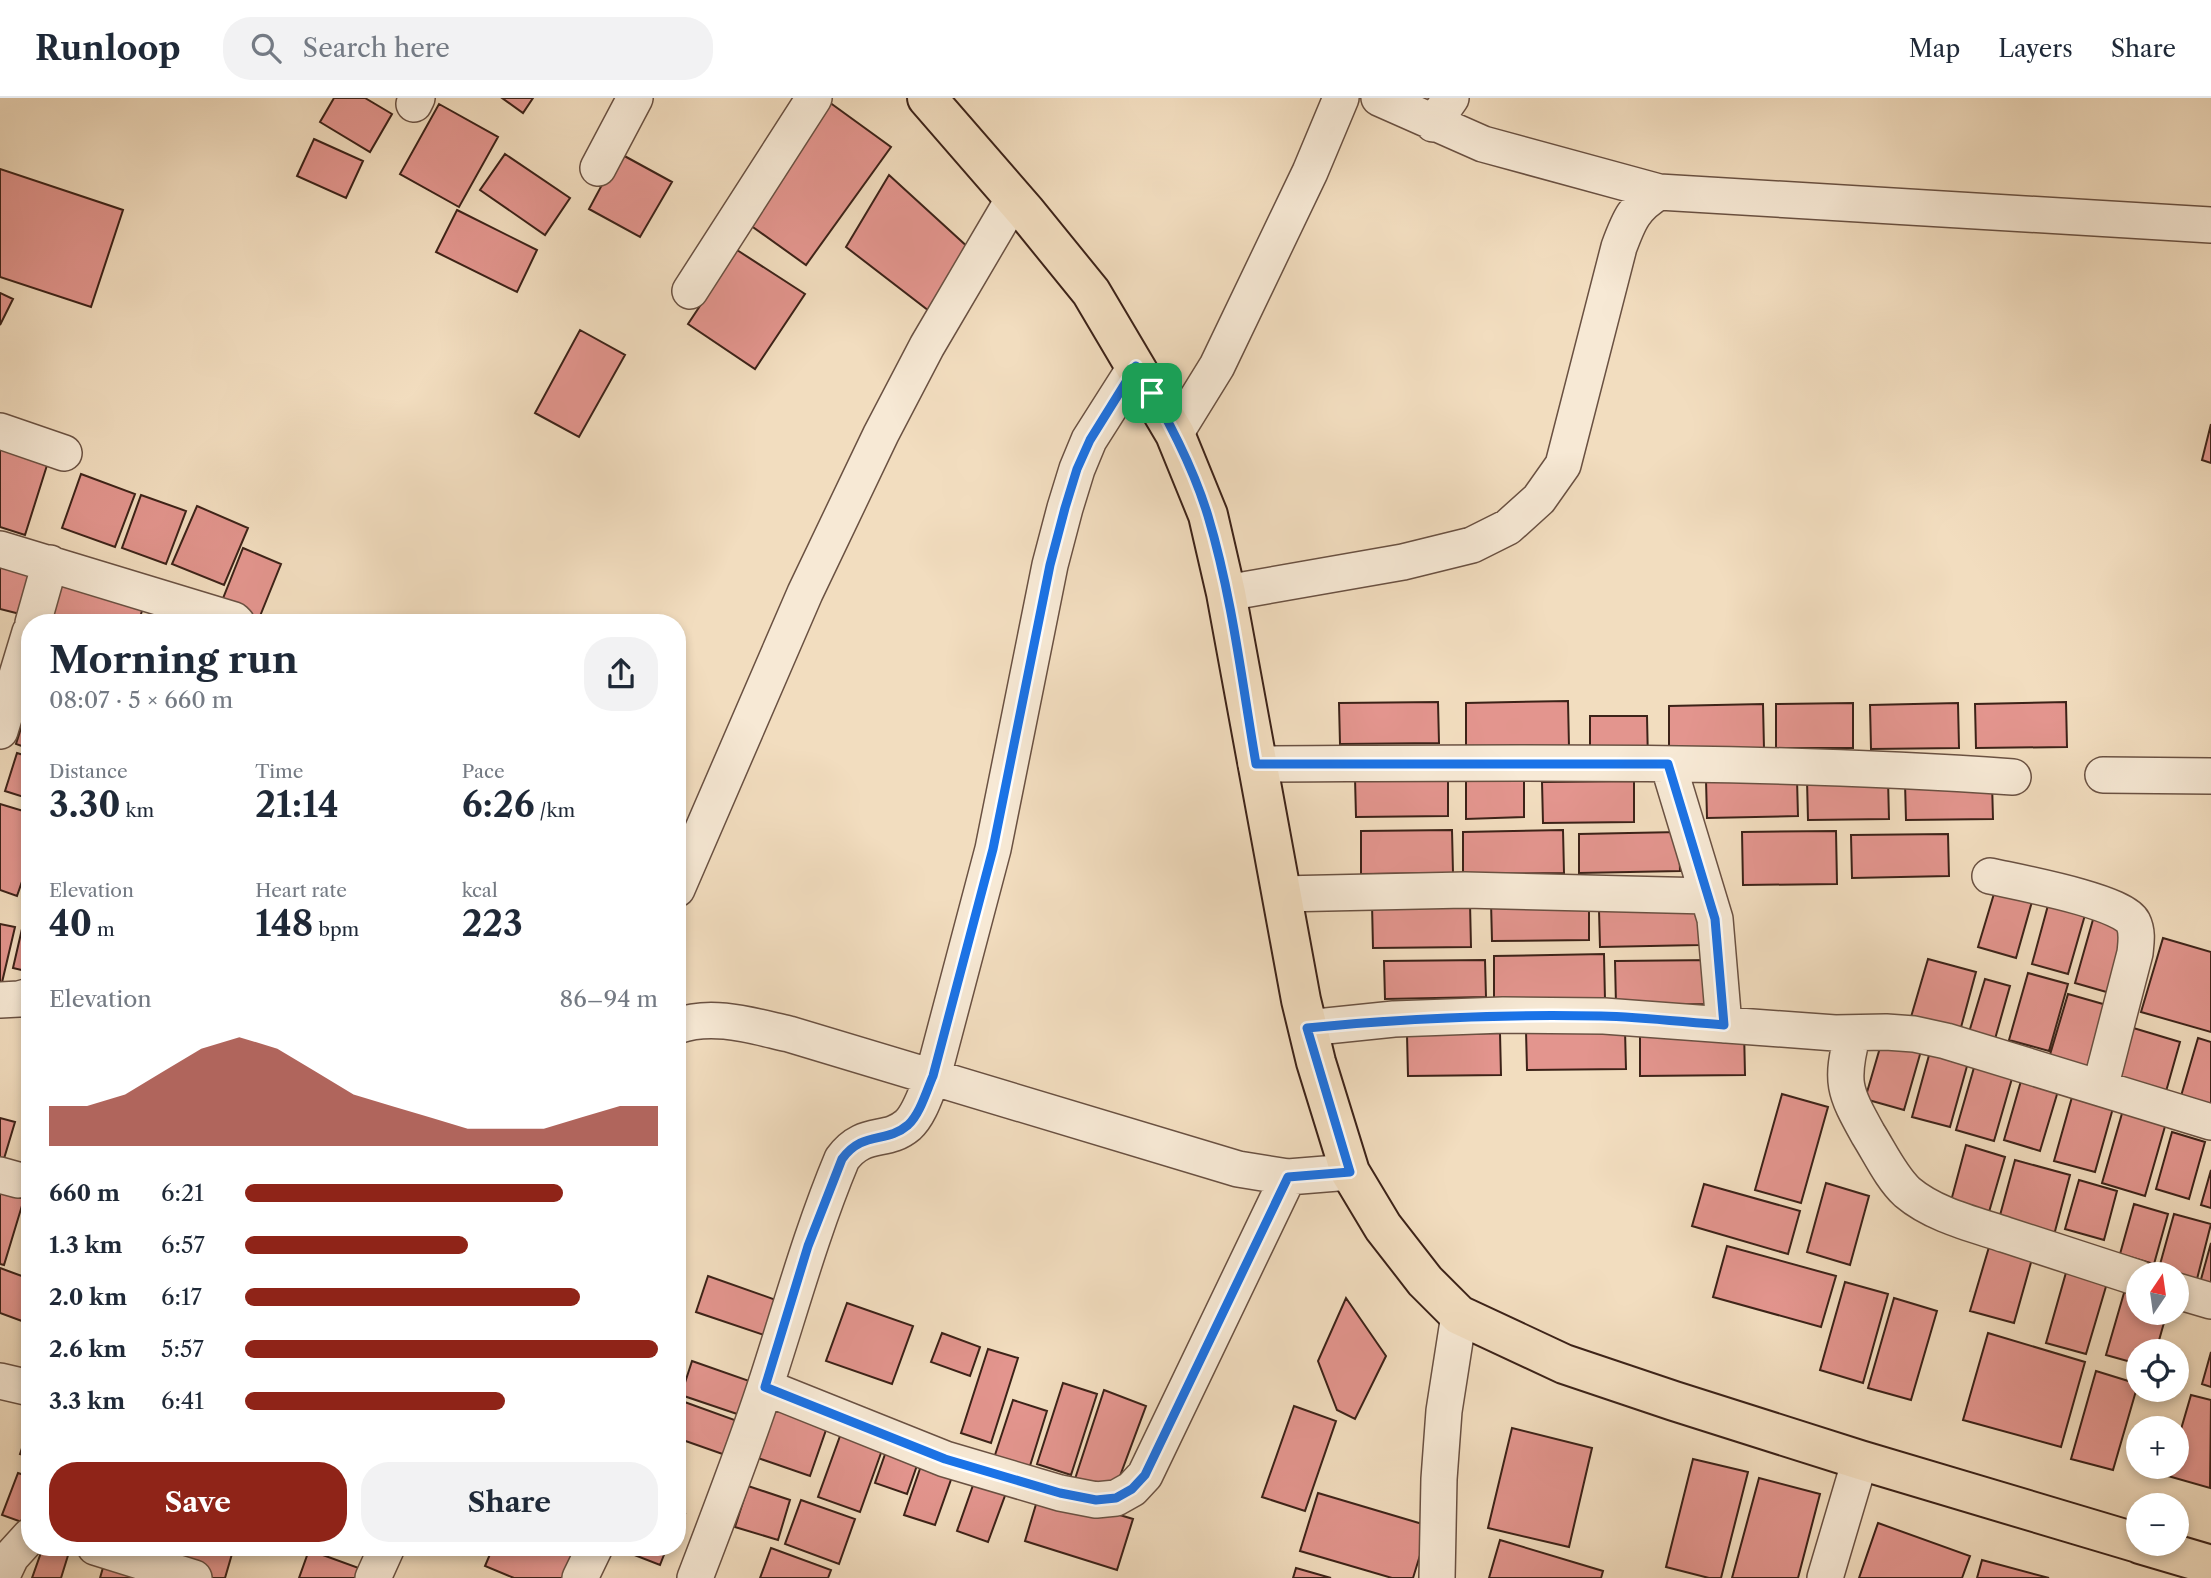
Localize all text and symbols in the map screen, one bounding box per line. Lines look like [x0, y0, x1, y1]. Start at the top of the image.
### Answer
search box [223, 17, 713, 80]
text: Runloop [35, 28, 181, 69]
icon: search [247, 29, 285, 67]
text: Search here [303, 32, 450, 64]
text: Map [1909, 34, 1960, 63]
text: Layers [1998, 34, 2073, 63]
text: Share [2111, 34, 2176, 63]
pin [1122, 363, 1182, 423]
icon: arrive [1133, 374, 1171, 412]
text: Morning run [49, 636, 298, 683]
button: share [584, 637, 658, 711]
text: 08:07 · 5 × 660 m [49, 686, 233, 714]
text: Distance [49, 760, 128, 783]
text: Time [255, 760, 303, 783]
text: Pace [462, 760, 505, 783]
text: 3.30 [49, 783, 121, 826]
text: 21:14 [255, 783, 339, 826]
text: 6:26 [462, 783, 535, 826]
text: km [121, 799, 154, 822]
text: /km [535, 799, 575, 822]
text: Elevation [49, 879, 134, 902]
text: Heart rate [255, 879, 347, 902]
text: kcal [462, 879, 498, 902]
text: 40 [49, 902, 92, 945]
text: 148 [255, 902, 313, 945]
text: 223 [462, 902, 523, 945]
text: m [92, 918, 115, 941]
text: bpm [313, 918, 359, 941]
text: Elevation [49, 985, 152, 1013]
text: 86–94 m [560, 985, 658, 1013]
text: 660 m [49, 1179, 120, 1207]
text: 6:21 [161, 1179, 204, 1207]
text: 1.3 km [49, 1231, 123, 1259]
text: 6:57 [161, 1231, 205, 1259]
north arrow [2126, 1262, 2189, 1325]
map controls [2126, 1262, 2189, 1556]
text: 2.0 km [49, 1283, 127, 1311]
text: 6:17 [161, 1283, 202, 1311]
text: 2.6 km [49, 1335, 127, 1363]
text: 5:57 [161, 1335, 204, 1363]
button: locate [2126, 1339, 2189, 1402]
text: 3.3 km [49, 1387, 125, 1415]
text: 6:41 [161, 1387, 204, 1415]
button: + [2126, 1416, 2189, 1479]
button: Save [49, 1462, 347, 1542]
button: Share [361, 1462, 658, 1542]
button: − [2126, 1493, 2189, 1556]

